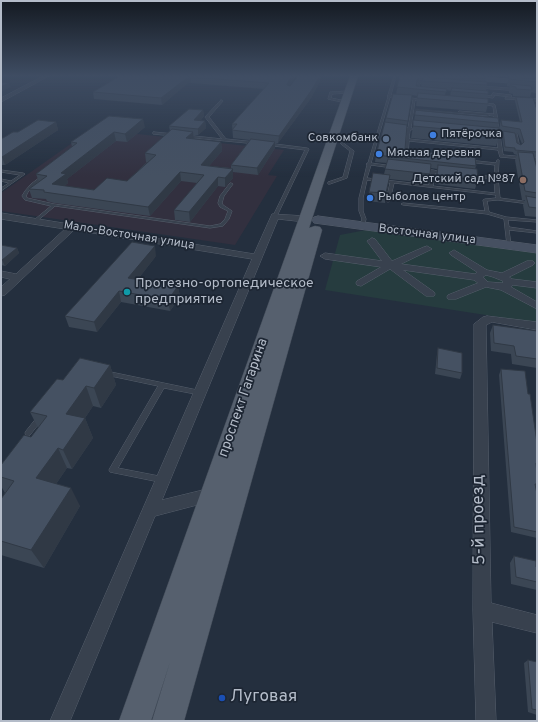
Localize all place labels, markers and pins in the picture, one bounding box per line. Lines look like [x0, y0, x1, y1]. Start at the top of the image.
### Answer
place label: Пятёрочка [441, 128, 502, 142]
marker: Пятёрочка [428, 130, 438, 140]
place label: Совкомбанк [308, 132, 378, 146]
marker: Совкомбанк [381, 134, 391, 144]
place label: Мясная деревня [387, 147, 481, 161]
marker: Мясная деревня [374, 149, 384, 159]
place label: Детский сад №87 [412, 173, 515, 187]
marker: Детский сад №87 [518, 175, 528, 185]
place label: Рыболов центр [378, 191, 466, 205]
marker: Рыболов центр [365, 193, 375, 203]
place label: Протезно-ортопедическое предприятие [135, 276, 314, 308]
marker: Протезно-ортопедическое предприятие [122, 287, 132, 297]
place label: Луговая [230, 688, 297, 708]
marker: Луговая [217, 693, 227, 703]

